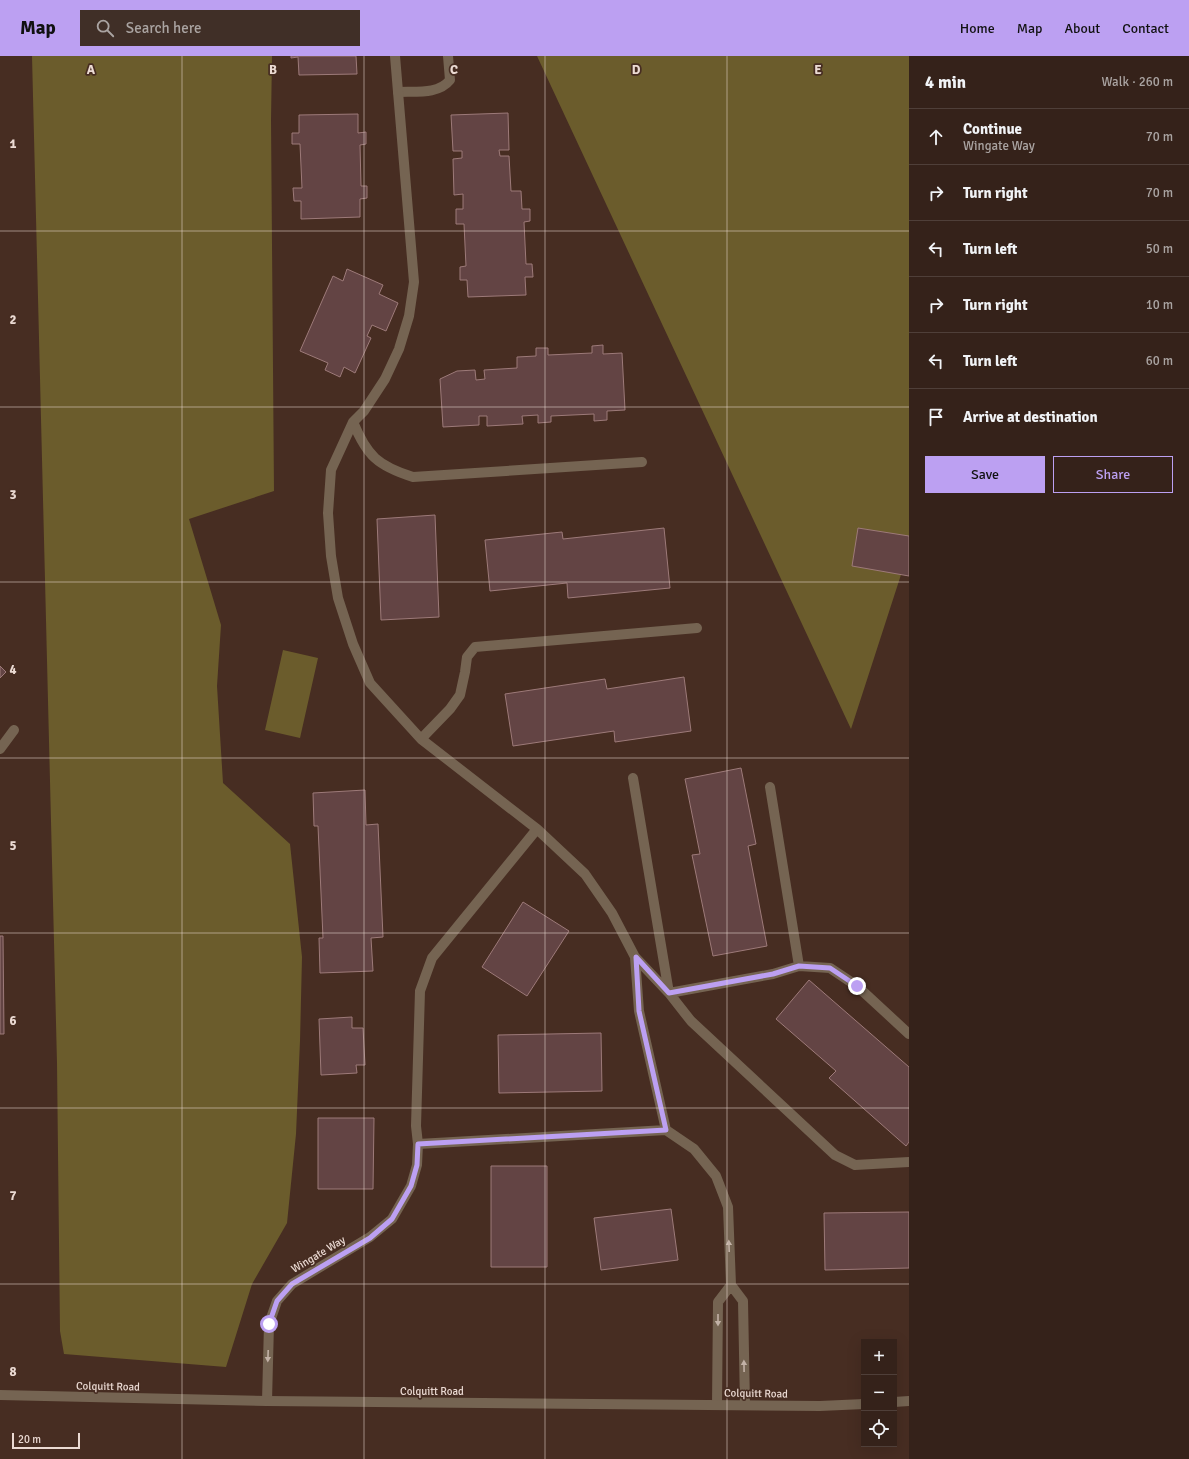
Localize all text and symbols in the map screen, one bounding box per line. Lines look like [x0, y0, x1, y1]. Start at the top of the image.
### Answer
search box [80, 10, 360, 46]
text: Map [20, 16, 56, 40]
icon: search [94, 17, 116, 39]
text: Search here [126, 19, 201, 37]
text: Home [960, 20, 995, 37]
text: Map [1017, 20, 1042, 37]
text: About [1064, 20, 1100, 37]
text: Contact [1122, 20, 1169, 37]
text: A [87, 62, 96, 78]
text: B [269, 62, 277, 78]
text: C [450, 62, 458, 78]
text: D [632, 62, 641, 78]
text: E [814, 62, 822, 78]
text: 4 min [925, 72, 966, 93]
text: Walk · 260 m [1102, 74, 1173, 90]
text: Continue [963, 120, 1022, 138]
icon: ahead [925, 126, 947, 148]
text: 70 m [1146, 129, 1173, 145]
text: 1 [9, 136, 17, 152]
text: Wingate Way [963, 138, 1035, 154]
icon: right [925, 182, 947, 204]
text: Turn right [963, 184, 1028, 202]
text: 70 m [1146, 185, 1173, 201]
icon: left [925, 238, 947, 260]
text: Turn left [963, 240, 1017, 258]
text: 50 m [1146, 241, 1173, 257]
icon: right [925, 294, 947, 316]
text: Turn right [963, 296, 1028, 314]
text: 10 m [1146, 297, 1173, 313]
text: 2 [9, 312, 17, 328]
icon: left [925, 350, 947, 372]
text: Turn left [963, 352, 1017, 370]
text: 60 m [1146, 353, 1173, 369]
icon: arrive [925, 406, 947, 428]
text: Arrive at destination [963, 408, 1098, 426]
button: Save [925, 456, 1045, 493]
button: Share [1053, 456, 1173, 493]
text: 3 [9, 487, 17, 503]
text: 4 [9, 662, 17, 678]
text: 5 [9, 838, 17, 854]
route end [848, 977, 866, 995]
text: 6 [9, 1013, 17, 1029]
text: 7 [9, 1188, 17, 1204]
street label: Wingate Way [289, 1233, 348, 1276]
one-way arrow [726, 1240, 733, 1252]
one-way arrow [715, 1314, 721, 1327]
route start [260, 1315, 278, 1333]
map controls [861, 1339, 897, 1447]
button: + [861, 1339, 897, 1375]
one-way arrow [265, 1350, 271, 1363]
one-way arrow [741, 1359, 747, 1372]
text: 8 [9, 1364, 17, 1380]
button: − [861, 1375, 897, 1411]
street label: Colquitt Road [76, 1379, 140, 1394]
street label: Colquitt Road [400, 1385, 464, 1398]
street label: Colquitt Road [724, 1386, 788, 1401]
button: locate [861, 1411, 897, 1447]
scale bar [12, 1431, 80, 1450]
text: 20 m [18, 1433, 41, 1446]

